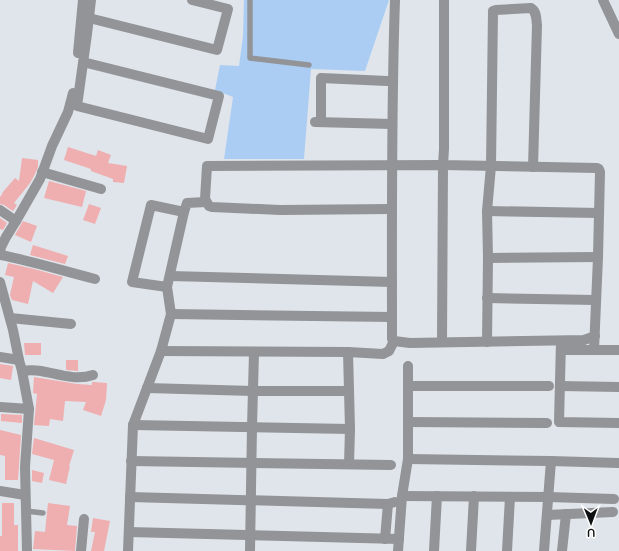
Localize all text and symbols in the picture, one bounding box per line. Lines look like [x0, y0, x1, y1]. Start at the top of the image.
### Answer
north arrow [571, 503, 611, 543]
text: U [587, 526, 595, 539]

